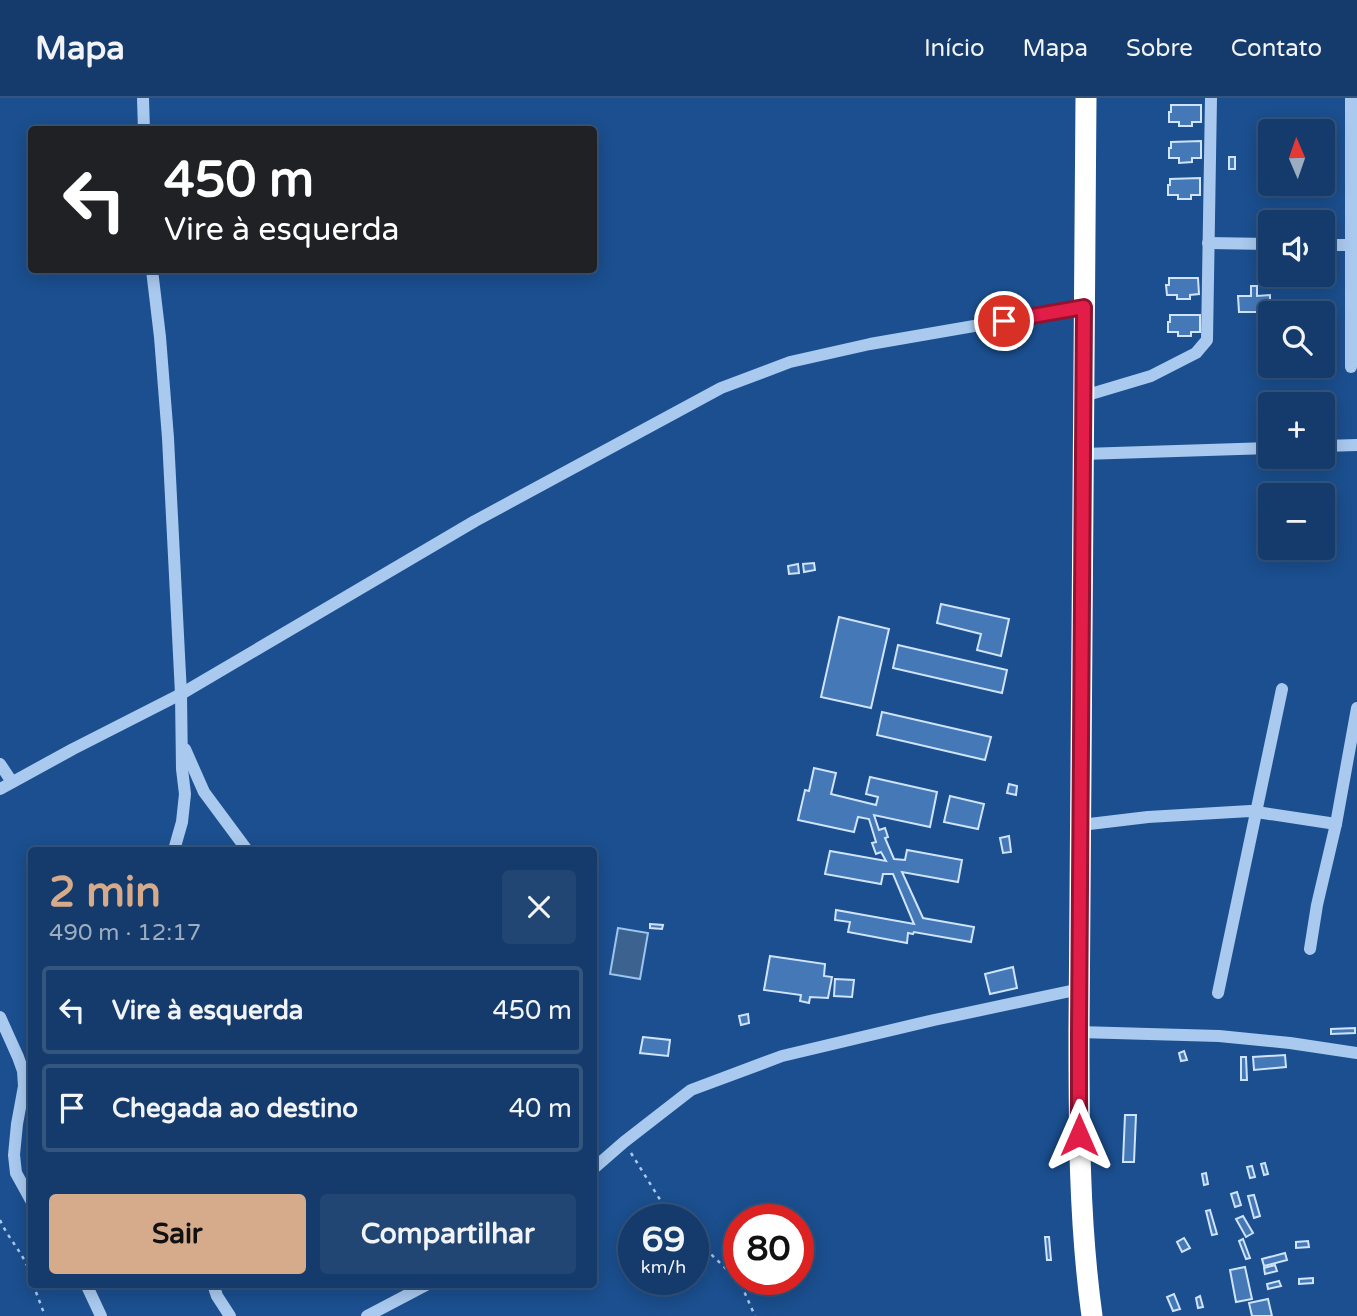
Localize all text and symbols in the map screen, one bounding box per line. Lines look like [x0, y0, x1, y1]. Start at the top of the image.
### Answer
text: Mapa [35, 29, 125, 68]
text: Início [924, 34, 985, 63]
text: Mapa [1023, 34, 1088, 63]
text: Sobre [1126, 34, 1193, 63]
text: Contato [1231, 34, 1322, 63]
north arrow [1258, 119, 1335, 196]
map controls [1258, 119, 1335, 560]
text: 450 m [164, 151, 314, 210]
icon: left [49, 154, 140, 245]
button: sound [1258, 210, 1335, 287]
text: Vire à esquerda [164, 211, 400, 249]
pin [974, 291, 1034, 351]
button: search [1258, 301, 1335, 378]
icon: arrive [985, 302, 1023, 340]
button: + [1258, 392, 1335, 469]
button: − [1258, 483, 1335, 560]
text: 2 min [49, 867, 161, 918]
button: close [502, 870, 576, 944]
text: 490 m · 12:17 [49, 919, 201, 947]
icon: left [53, 991, 91, 1029]
text: Vire à esquerda [112, 995, 303, 1026]
text: 450 m [492, 995, 572, 1026]
icon: arrive [53, 1089, 91, 1127]
text: Chegada ao destino [112, 1093, 358, 1124]
text: 40 m [509, 1093, 572, 1124]
position arrow [1042, 1098, 1116, 1172]
button: Sair [49, 1194, 306, 1274]
button: Compartilhar [320, 1194, 576, 1274]
speed limit sign: 80 [723, 1204, 814, 1295]
text: 69 [642, 1219, 685, 1261]
text: km/h [641, 1256, 686, 1278]

